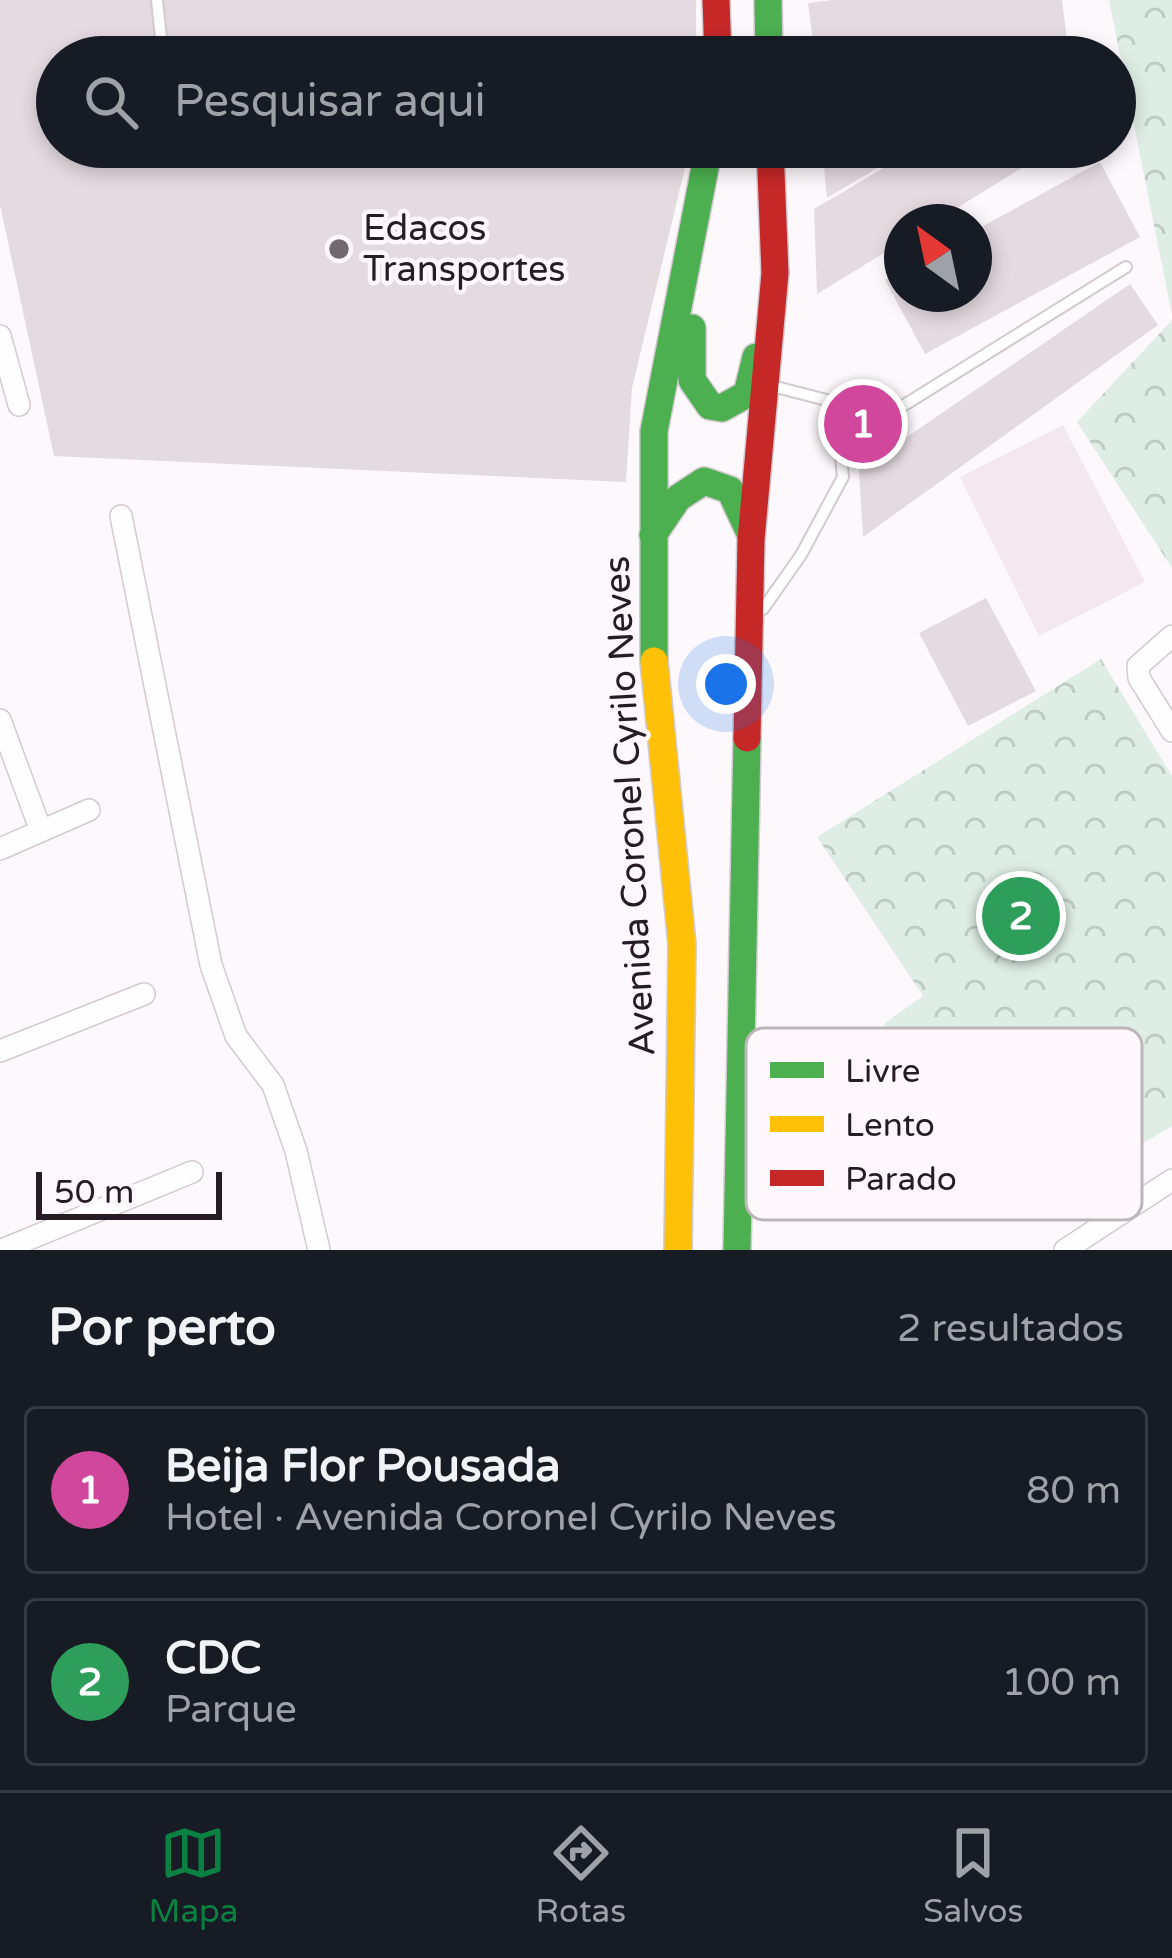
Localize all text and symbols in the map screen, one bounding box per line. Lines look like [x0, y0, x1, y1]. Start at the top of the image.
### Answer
search box [36, 36, 1136, 168]
icon: search [78, 69, 144, 135]
text: Pesquisar aqui [174, 75, 486, 129]
north arrow [884, 204, 992, 312]
place label: Edacos Transportes [363, 207, 566, 291]
marker: Edacos Transportes [326, 236, 352, 262]
pin: 1 [824, 379, 902, 469]
street label: Avenida Coronel Cyrilo Neves [595, 555, 665, 1057]
your location [696, 654, 756, 714]
pin: 2 [982, 871, 1060, 961]
legend [746, 1028, 1142, 1220]
text: Livre [845, 1052, 921, 1091]
text: Lento [845, 1106, 935, 1145]
text: Parado [845, 1160, 957, 1199]
scale bar [36, 1166, 222, 1219]
text: 50 m [54, 1173, 134, 1212]
text: Por perto [48, 1297, 276, 1359]
text: 2 resultados [897, 1305, 1124, 1352]
text: Beija Flor Pousada [165, 1440, 561, 1494]
text: 1 [78, 1467, 102, 1514]
text: 80 m [1026, 1467, 1121, 1514]
text: Hotel · Avenida Coronel Cyrilo Neves [165, 1494, 837, 1541]
text: CDC [165, 1632, 261, 1686]
text: 2 [78, 1659, 102, 1706]
text: 100 m [1002, 1659, 1121, 1706]
text: Parque [165, 1686, 297, 1733]
tab: Mapa [149, 1820, 238, 1931]
tab: Rotas [536, 1820, 626, 1931]
tab: Salvos [923, 1820, 1023, 1931]

